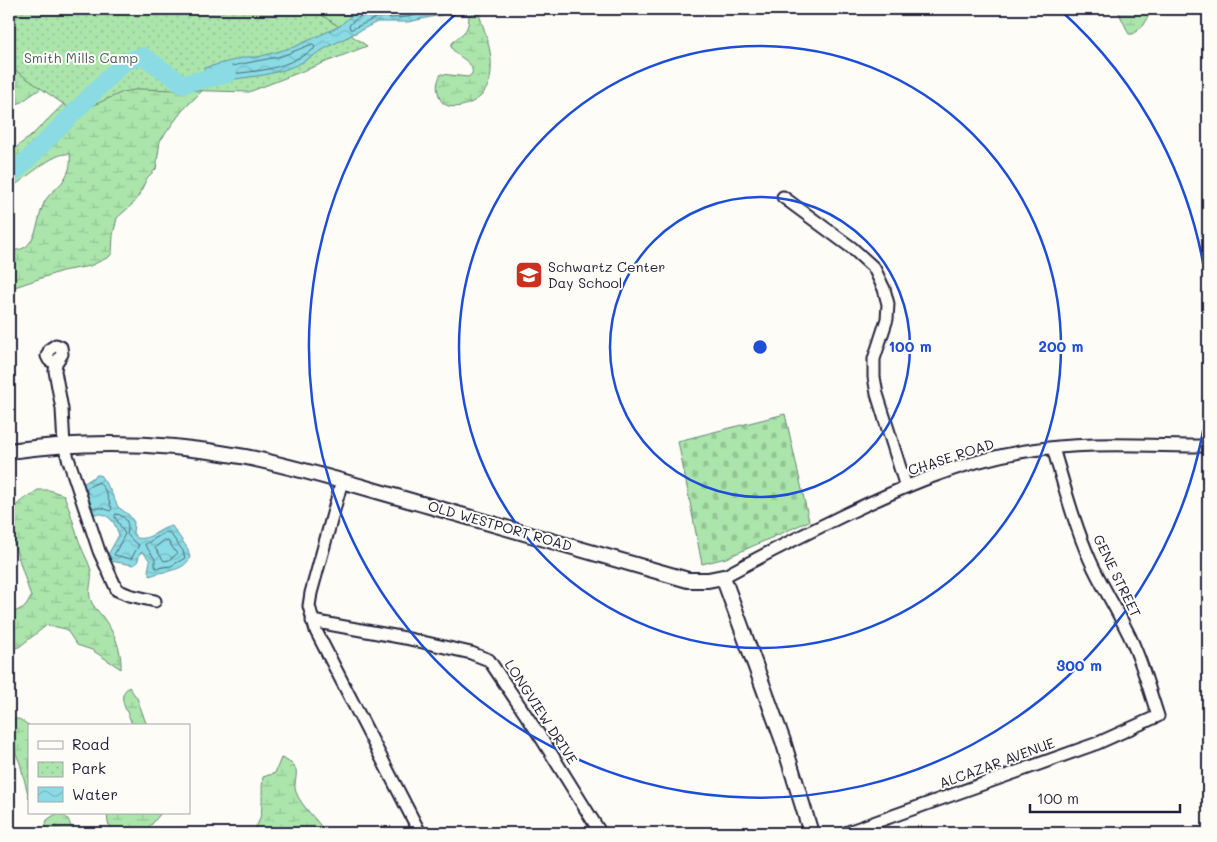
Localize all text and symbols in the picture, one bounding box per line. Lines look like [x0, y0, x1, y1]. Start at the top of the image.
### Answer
park label: Smith Mills Camp [24, 48, 138, 67]
place label: Schwartz Center Day School [548, 257, 665, 292]
school or university icon: Schwartz Center Day School [514, 260, 544, 290]
text: 100 m [888, 336, 932, 356]
text: 200 m [1039, 336, 1084, 356]
centre of rings [751, 338, 769, 356]
street label: CHASE ROAD [905, 434, 996, 479]
street label: OLD WESTPORT ROAD [426, 496, 574, 555]
street label: GENE STREET [1089, 531, 1146, 620]
text: 300 m [1056, 655, 1102, 675]
street label: LONGVIEW DRIVE [501, 656, 582, 768]
legend [28, 724, 190, 814]
street label: ALCAZAR AVENUE [936, 733, 1057, 792]
text: Road [72, 734, 109, 754]
text: Park [72, 758, 106, 778]
scale bar [1030, 782, 1180, 814]
text: Water [72, 784, 118, 804]
text: 100 m [1037, 788, 1079, 808]

